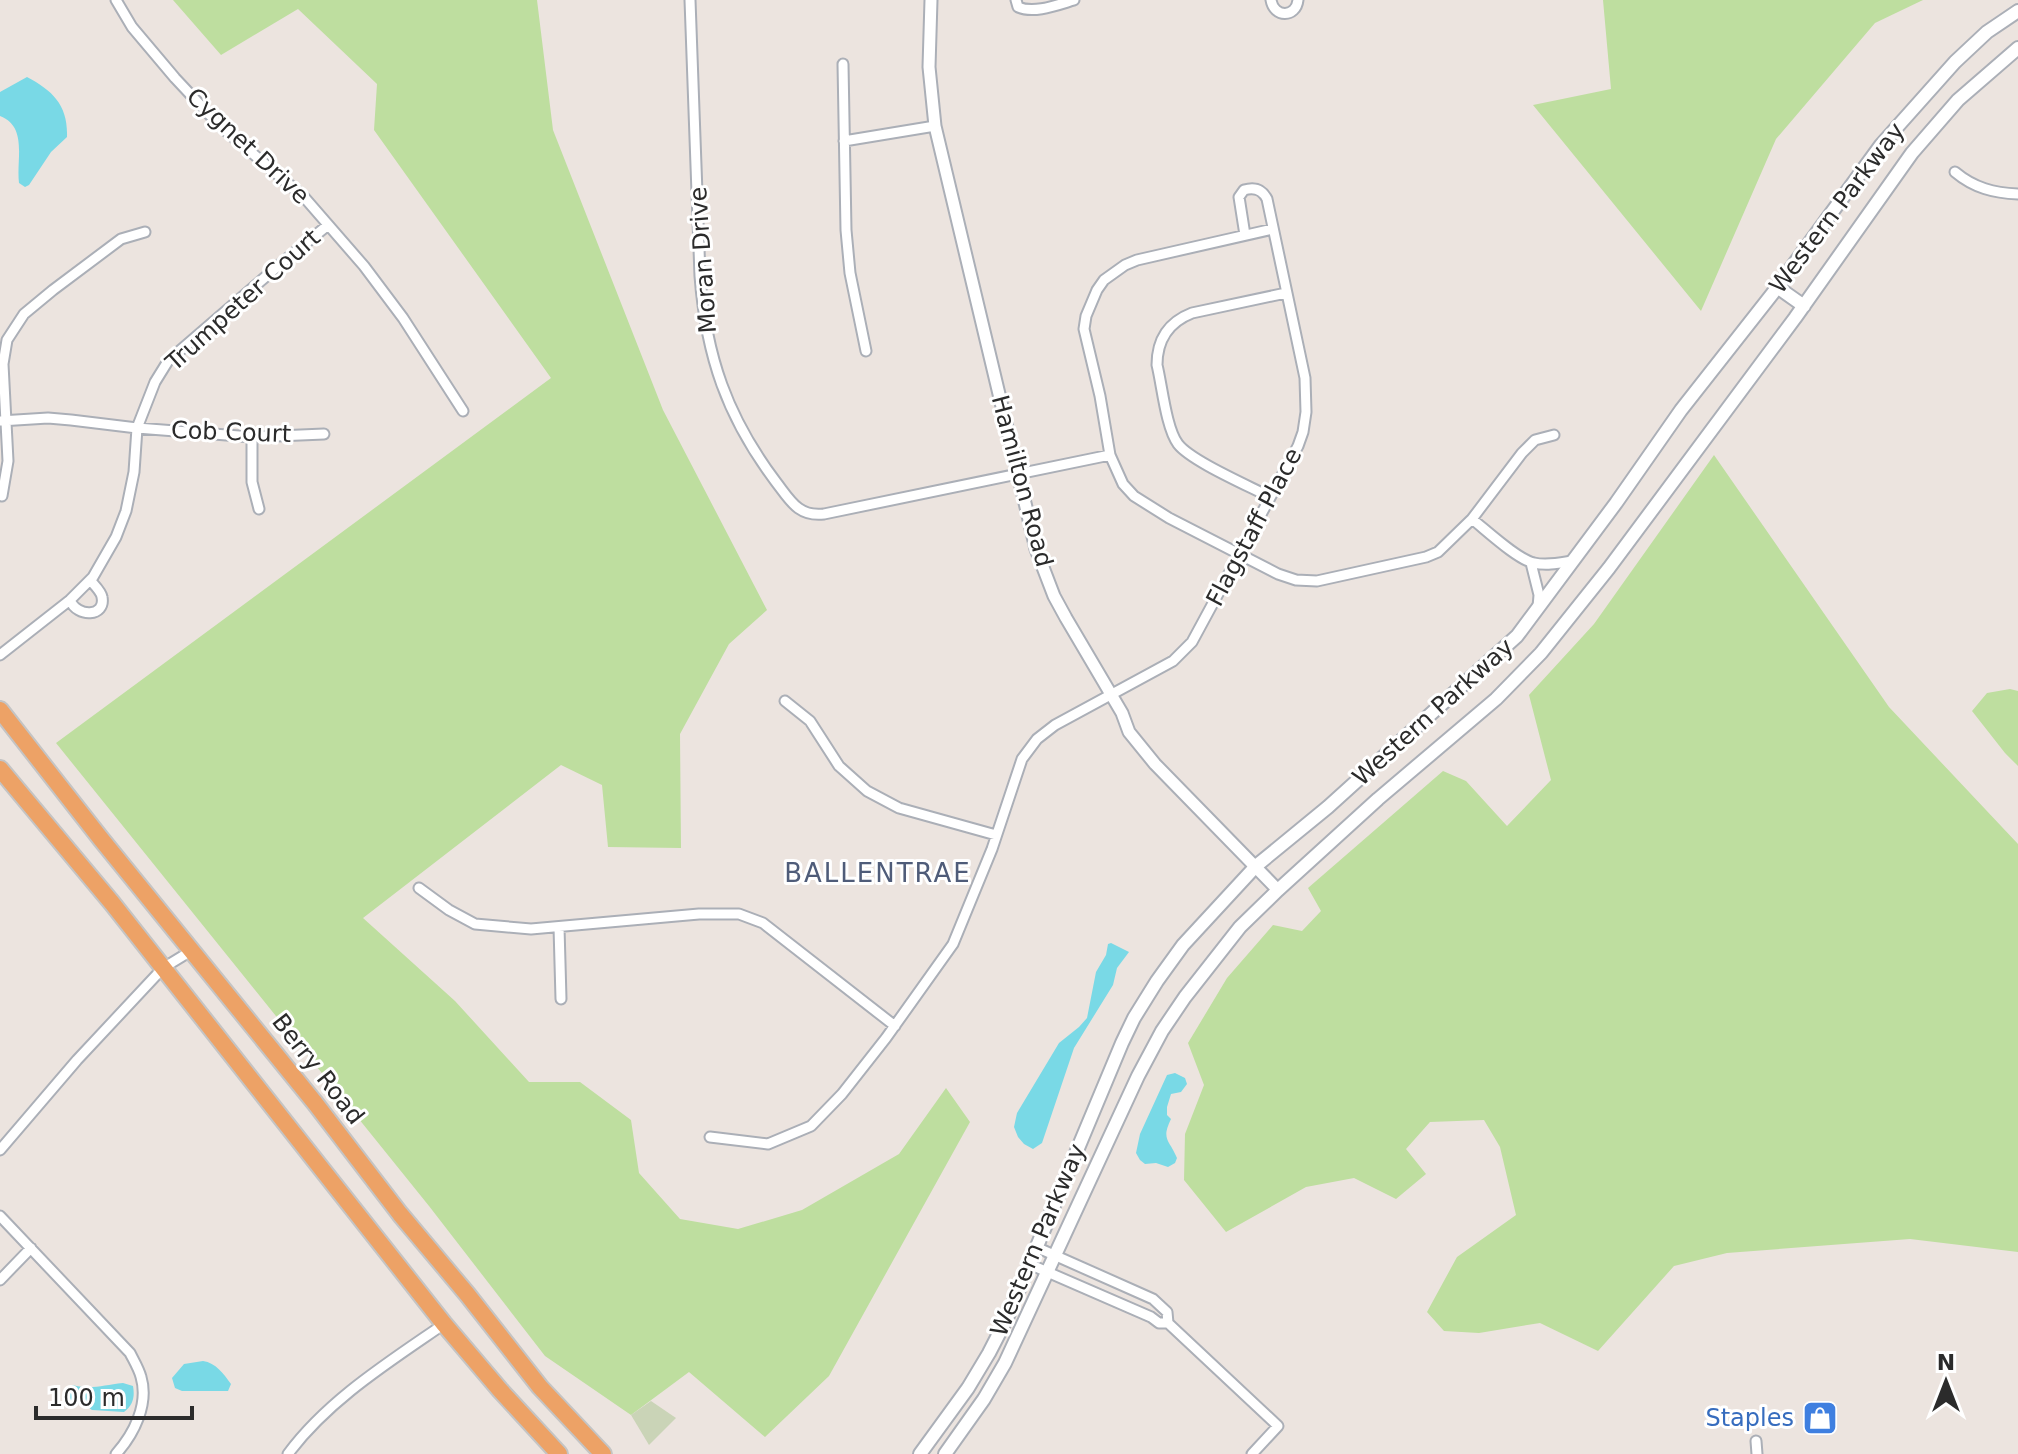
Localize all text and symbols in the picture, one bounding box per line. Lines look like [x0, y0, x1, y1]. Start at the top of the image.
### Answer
street label: Cygnet Drive [181, 82, 315, 210]
street label: Western Parkway [1764, 117, 1910, 299]
street label: Moran Drive [684, 186, 722, 334]
street label: Trumpeter Court [160, 224, 326, 377]
street label: Hamilton Road [986, 392, 1058, 570]
street label: Cob Court [170, 416, 292, 448]
street label: Flagstaff Place [1201, 443, 1307, 611]
street label: Western Parkway [1347, 633, 1519, 791]
district label: BALLENTRAE [784, 858, 972, 888]
street label: Berry Road [266, 1008, 370, 1130]
street label: Western Parkway [985, 1140, 1091, 1340]
north arrow [1906, 1342, 1986, 1422]
text: N [1937, 1350, 1955, 1375]
scale bar [36, 1370, 192, 1420]
text: 100 m [48, 1384, 125, 1412]
shop icon: Staples [1801, 1399, 1839, 1437]
place label: Staples [1705, 1404, 1794, 1432]

